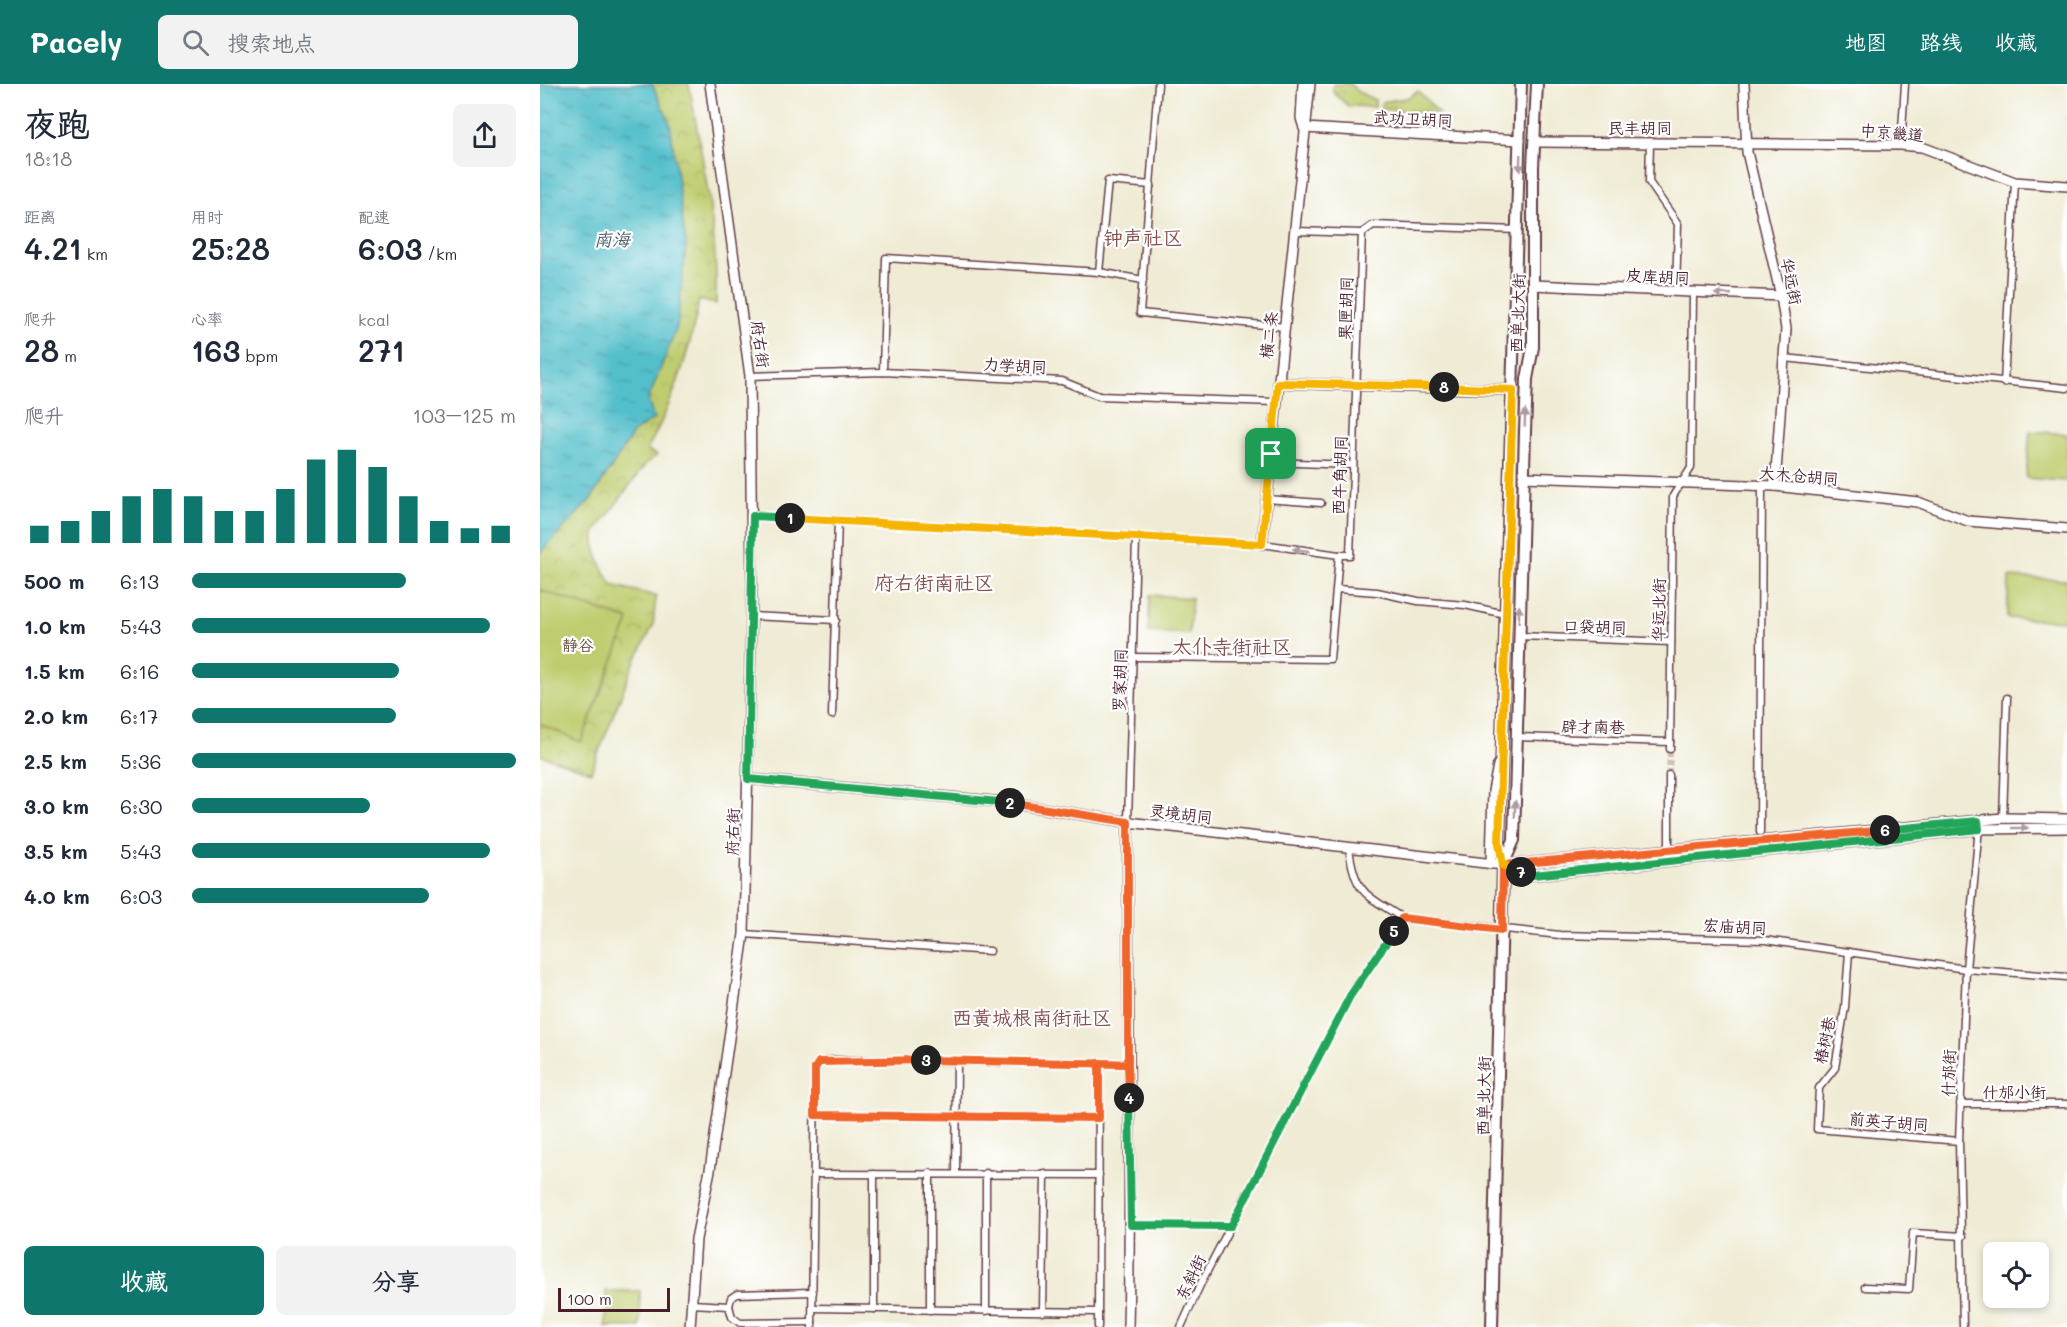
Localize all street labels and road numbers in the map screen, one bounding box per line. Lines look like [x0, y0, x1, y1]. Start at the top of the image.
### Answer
street label: 武功卫胡同 [1372, 105, 1454, 131]
street label: 民丰胡同 [1608, 117, 1672, 138]
street label: 中京畿道 [1859, 119, 1925, 145]
street label: 华远街 [1777, 255, 1807, 307]
street label: 皮库胡同 [1625, 264, 1691, 288]
street label: 西单北大街 [1505, 273, 1529, 353]
street label: 果匣胡同 [1333, 276, 1357, 340]
street label: 横二条 [1255, 310, 1281, 360]
street label: 府右街 [747, 319, 775, 369]
street label: 力学胡同 [982, 353, 1048, 377]
street label: 西牛角胡同 [1327, 435, 1351, 515]
street label: 大木仓胡同 [1758, 461, 1840, 489]
street label: 华远北街 [1647, 578, 1669, 642]
street label: 口袋胡同 [1563, 614, 1627, 638]
street label: 罗家胡同 [1107, 648, 1131, 712]
street label: 辟才南巷 [1561, 715, 1625, 737]
street label: 灵境胡同 [1148, 799, 1214, 827]
street label: 府右街 [721, 808, 743, 856]
street label: 宏庙胡同 [1702, 914, 1768, 938]
street label: 椿树巷 [1809, 1014, 1839, 1066]
street label: 什邡街 [1937, 1049, 1959, 1097]
street label: 西单北大街 [1472, 1056, 1494, 1136]
street label: 什邡小街 [1982, 1081, 2046, 1102]
street label: 前英子胡同 [1848, 1107, 1930, 1135]
street label: 东斜街 [1170, 1251, 1210, 1303]

